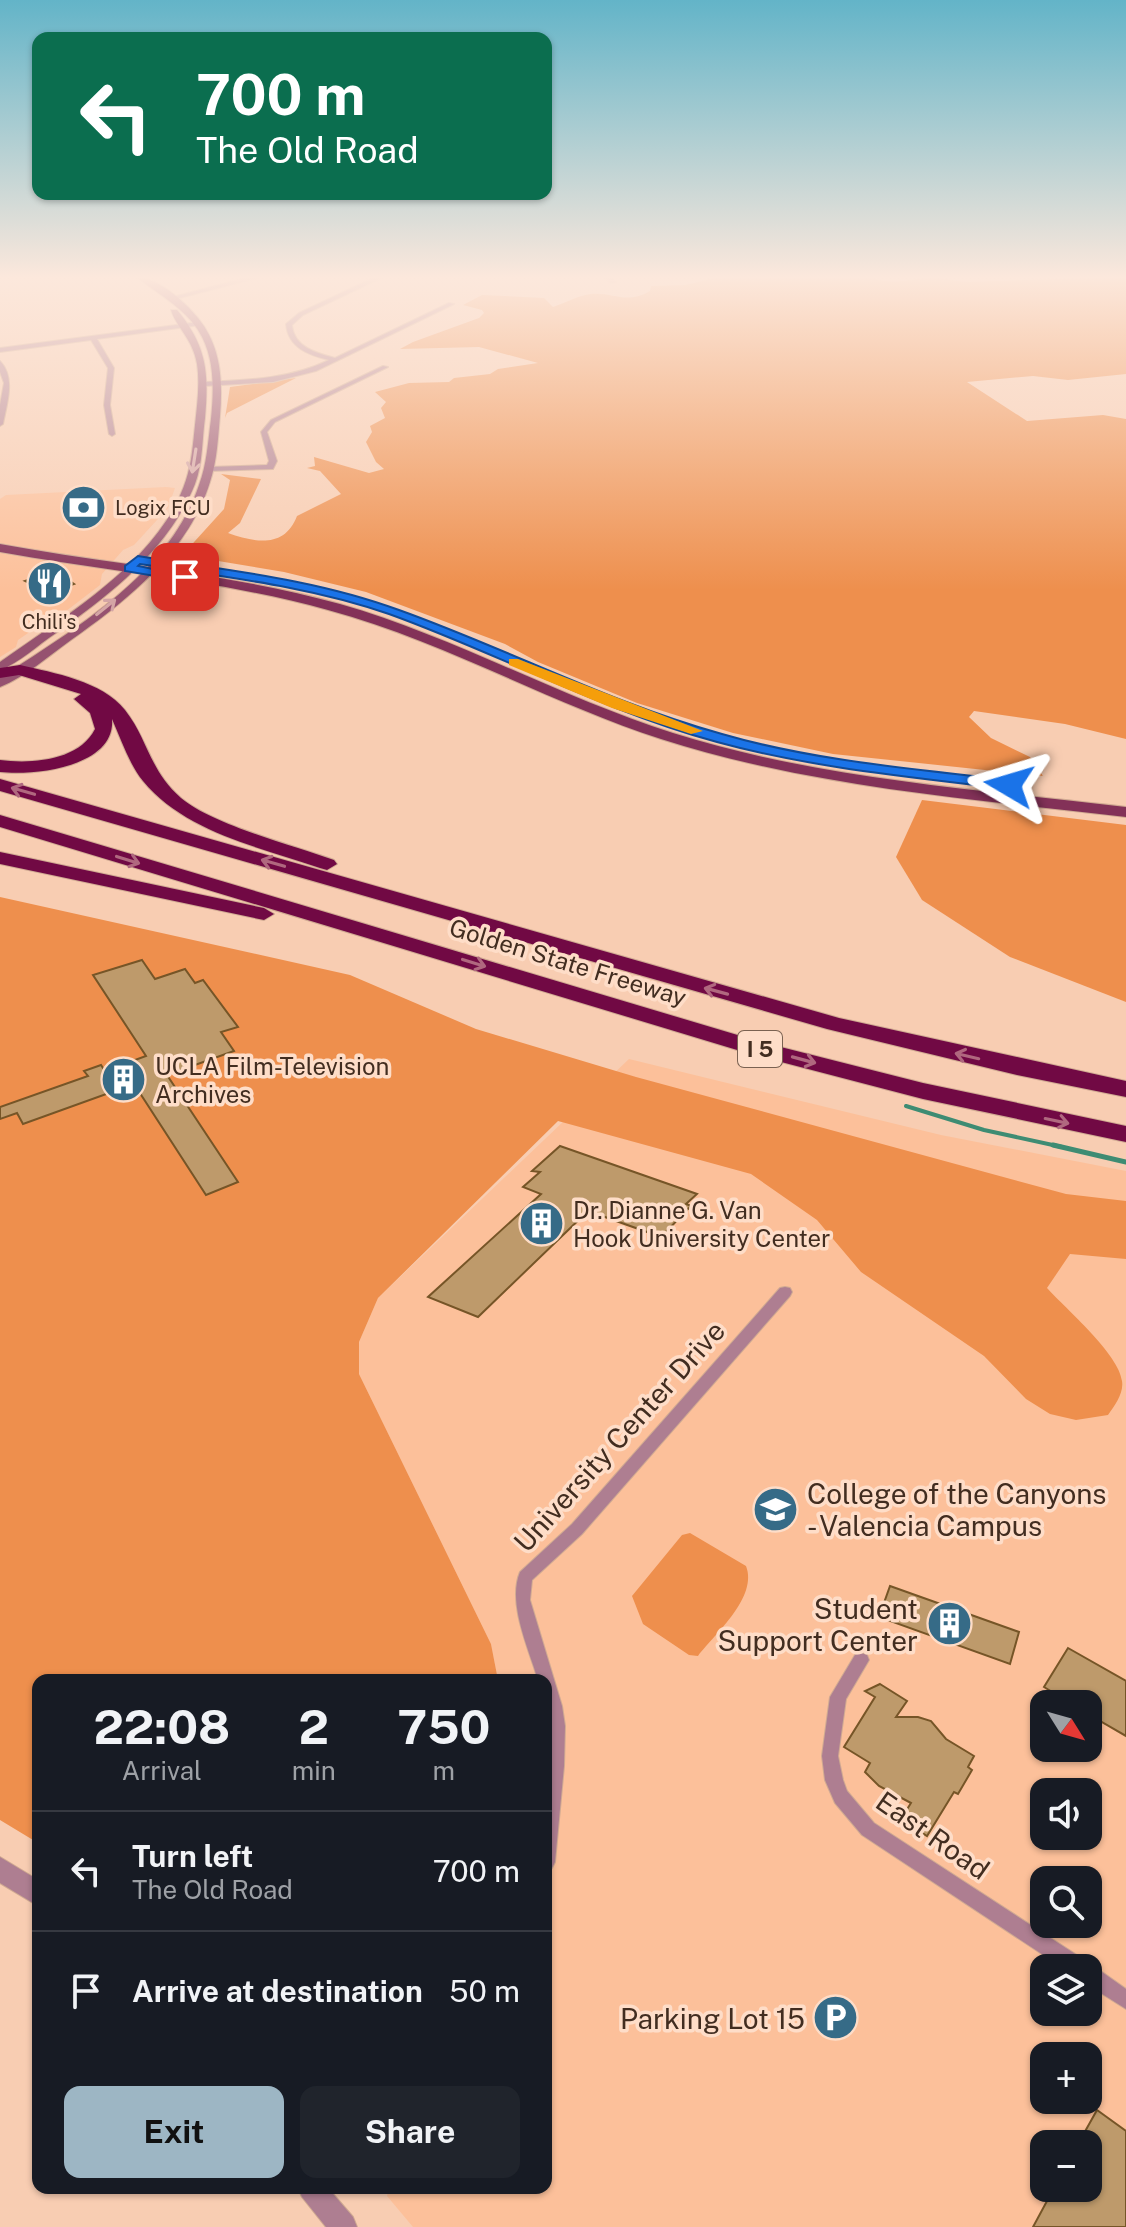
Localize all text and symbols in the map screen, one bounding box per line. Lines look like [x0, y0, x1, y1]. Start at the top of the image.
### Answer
text: 700 m [196, 62, 365, 128]
icon: left [64, 64, 168, 168]
text: The Old Road [196, 129, 419, 171]
one-way arrow [186, 448, 201, 473]
bank icon: Logix FCU [60, 484, 108, 532]
place label: Logix FCU [115, 496, 211, 520]
pin [151, 543, 219, 611]
icon: arrive [163, 555, 207, 599]
restaurant icon: Chili's [25, 559, 73, 607]
one-way arrow [95, 598, 116, 616]
place label: Chili's [22, 610, 76, 634]
position arrow [967, 743, 1051, 827]
one-way arrow [10, 783, 36, 798]
one-way arrow [115, 853, 141, 868]
one-way arrow [260, 855, 286, 870]
street label: Golden State Freeway [446, 913, 690, 1011]
one-way arrow [460, 956, 486, 971]
one-way arrow [703, 983, 729, 998]
road number: I 5 [738, 1031, 782, 1067]
one-way arrow [955, 1048, 981, 1063]
place label: UCLA Film-Television Archives [155, 1052, 389, 1108]
one-way arrow [790, 1054, 816, 1069]
building icon: UCLA Film-Television Archives [100, 1056, 148, 1104]
one-way arrow [1043, 1114, 1069, 1129]
place label: Dr. Dianne G. Van Hook University Center [573, 1196, 830, 1252]
building icon: Dr. Dianne G. Van Hook University Center [518, 1200, 566, 1248]
street label: University Center Drive [507, 1314, 731, 1558]
place label: College of the Canyons - Valencia Campus [807, 1477, 1106, 1542]
school or university icon: College of the Canyons - Valencia Campus [752, 1485, 800, 1533]
place label: Student Support Center [717, 1592, 918, 1657]
building icon: Student Support Center [925, 1600, 973, 1648]
north arrow [1030, 1690, 1102, 1762]
map controls [1030, 1690, 1102, 2202]
text: 22:08 [93, 1698, 230, 1755]
text: 2 [298, 1698, 329, 1755]
text: 750 [397, 1698, 491, 1755]
text: Arrival [122, 1755, 202, 1786]
text: min [292, 1755, 336, 1786]
text: m [433, 1755, 455, 1786]
button: sound [1030, 1778, 1102, 1850]
street label: East Road [870, 1784, 996, 1886]
text: Turn left [132, 1838, 253, 1874]
icon: left [64, 1849, 108, 1893]
text: 700 m [433, 1853, 520, 1889]
button: search [1030, 1866, 1102, 1938]
text: The Old Road [132, 1874, 293, 1905]
button: layers [1030, 1954, 1102, 2026]
icon: arrive [64, 1969, 108, 2013]
text: Arrive at destination [132, 1973, 423, 2009]
text: 50 m [449, 1973, 520, 2009]
parking icon: Parking Lot 15 [812, 1994, 860, 2042]
place label: Parking Lot 15 [620, 2002, 805, 2035]
button: + [1030, 2042, 1102, 2114]
button: Exit [64, 2086, 284, 2178]
button: Share [300, 2086, 520, 2178]
button: − [1030, 2130, 1102, 2202]

